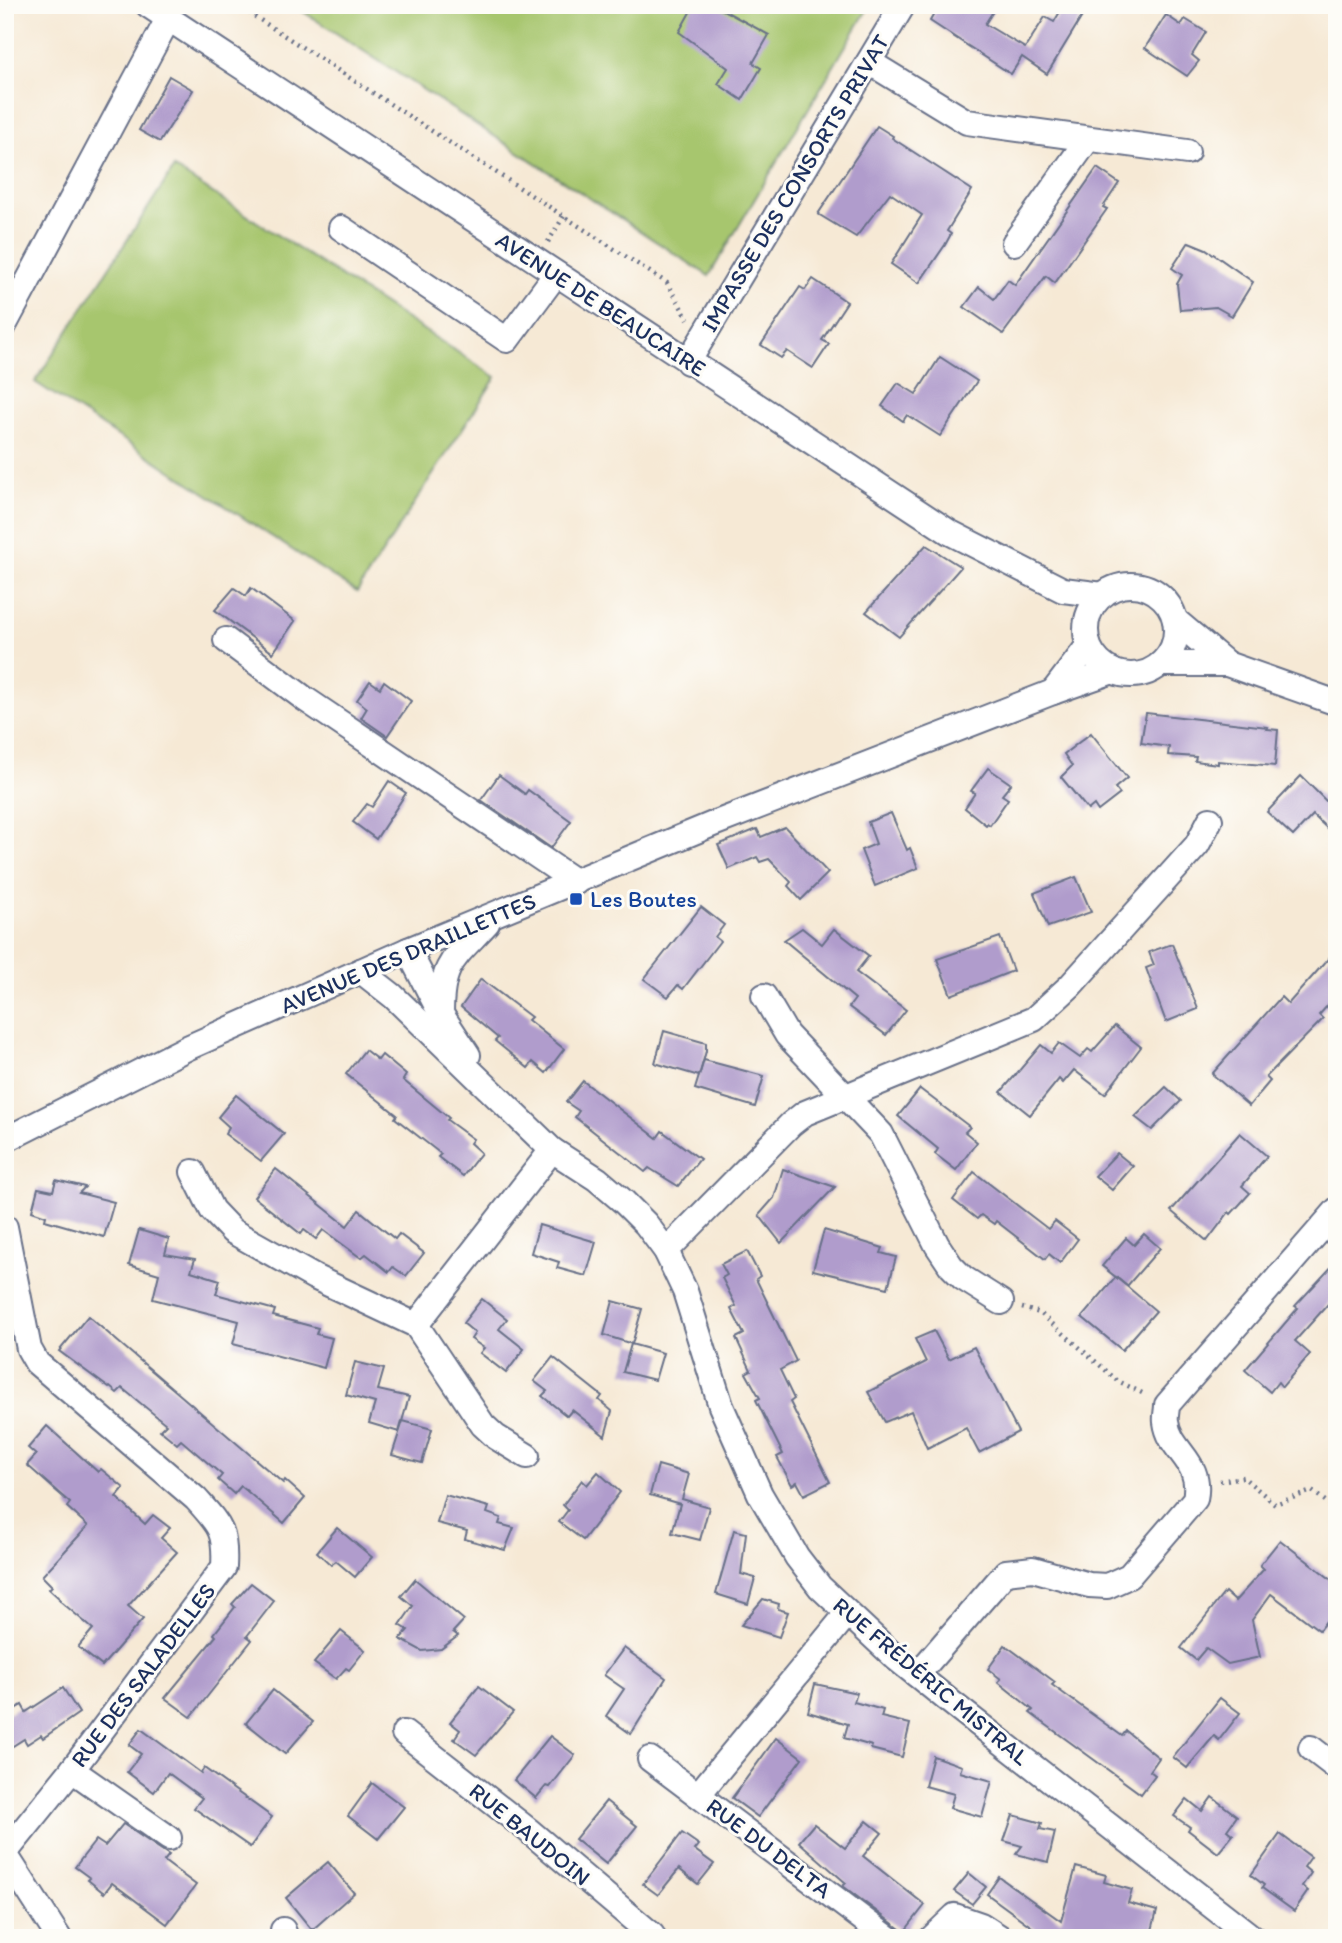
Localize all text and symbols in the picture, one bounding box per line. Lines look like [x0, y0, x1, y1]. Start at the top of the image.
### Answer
street label: IMPASSE DES CONSORTS PRIVAT [695, 29, 895, 337]
street label: AVENUE DE BEAUCAIRE [491, 226, 711, 383]
place label: Les Boutes [590, 885, 697, 913]
street label: AVENUE DES DRAILLETTES [276, 886, 540, 1020]
marker: Les Boutes [568, 891, 584, 907]
street label: RUE DES SALADELLES [65, 1577, 221, 1773]
street label: RUE FRÉDÉRIC MISTRAL [827, 1591, 1035, 1771]
street label: RUE BAUDOIN [464, 1777, 596, 1891]
street label: RUE DU DELTA [701, 1792, 837, 1904]

